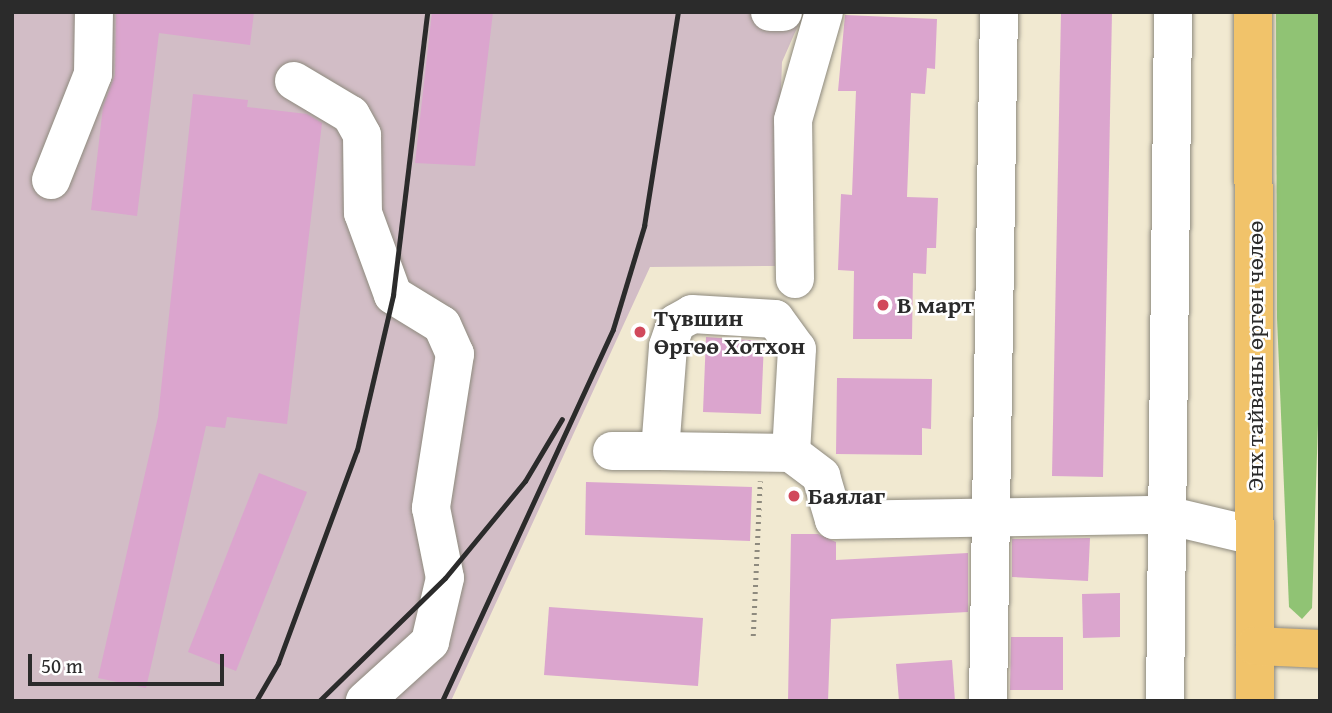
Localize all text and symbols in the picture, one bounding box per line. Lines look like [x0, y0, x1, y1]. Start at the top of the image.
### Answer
street label: Энх тайваны өргөн чөлөө [1241, 220, 1269, 492]
place label: В март [897, 291, 974, 319]
marker: В март [875, 297, 891, 313]
place label: Түвшин Өргөө Хотхон [654, 304, 805, 360]
marker: Түвшин Өргөө Хотхон [632, 324, 648, 340]
place label: Баялаг [808, 482, 885, 510]
marker: Баялаг [786, 488, 802, 504]
scale bar [32, 640, 228, 684]
text: 50 m [41, 650, 83, 681]

